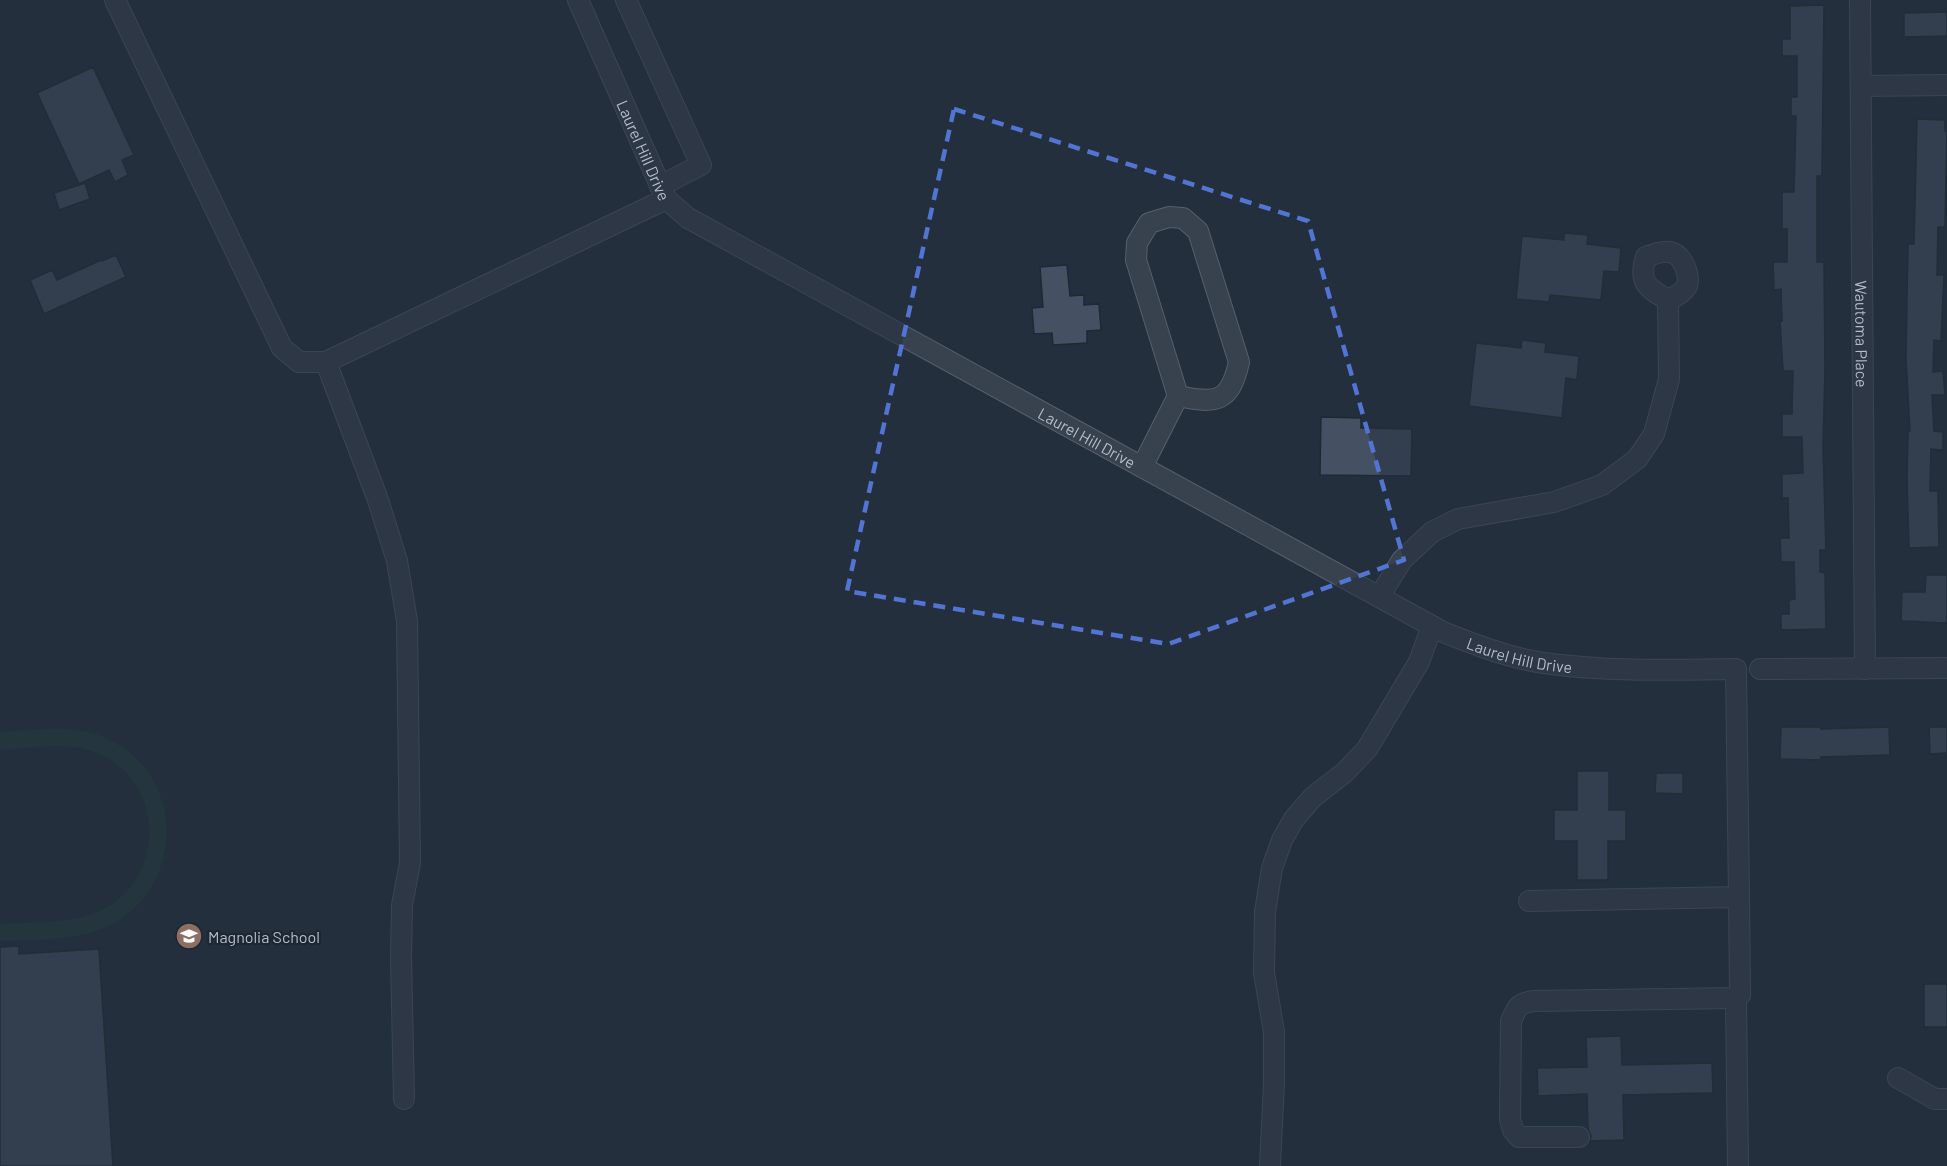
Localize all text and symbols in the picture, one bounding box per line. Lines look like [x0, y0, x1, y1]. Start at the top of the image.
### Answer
street label: Laurel Hill Drive [614, 97, 675, 203]
street label: Wautoma Place [1853, 280, 1872, 388]
street label: Laurel Hill Drive [1035, 403, 1139, 471]
street label: Laurel Hill Drive [1464, 633, 1573, 676]
school or university icon: Magnolia School [174, 921, 204, 951]
place label: Magnolia School [208, 927, 320, 946]

